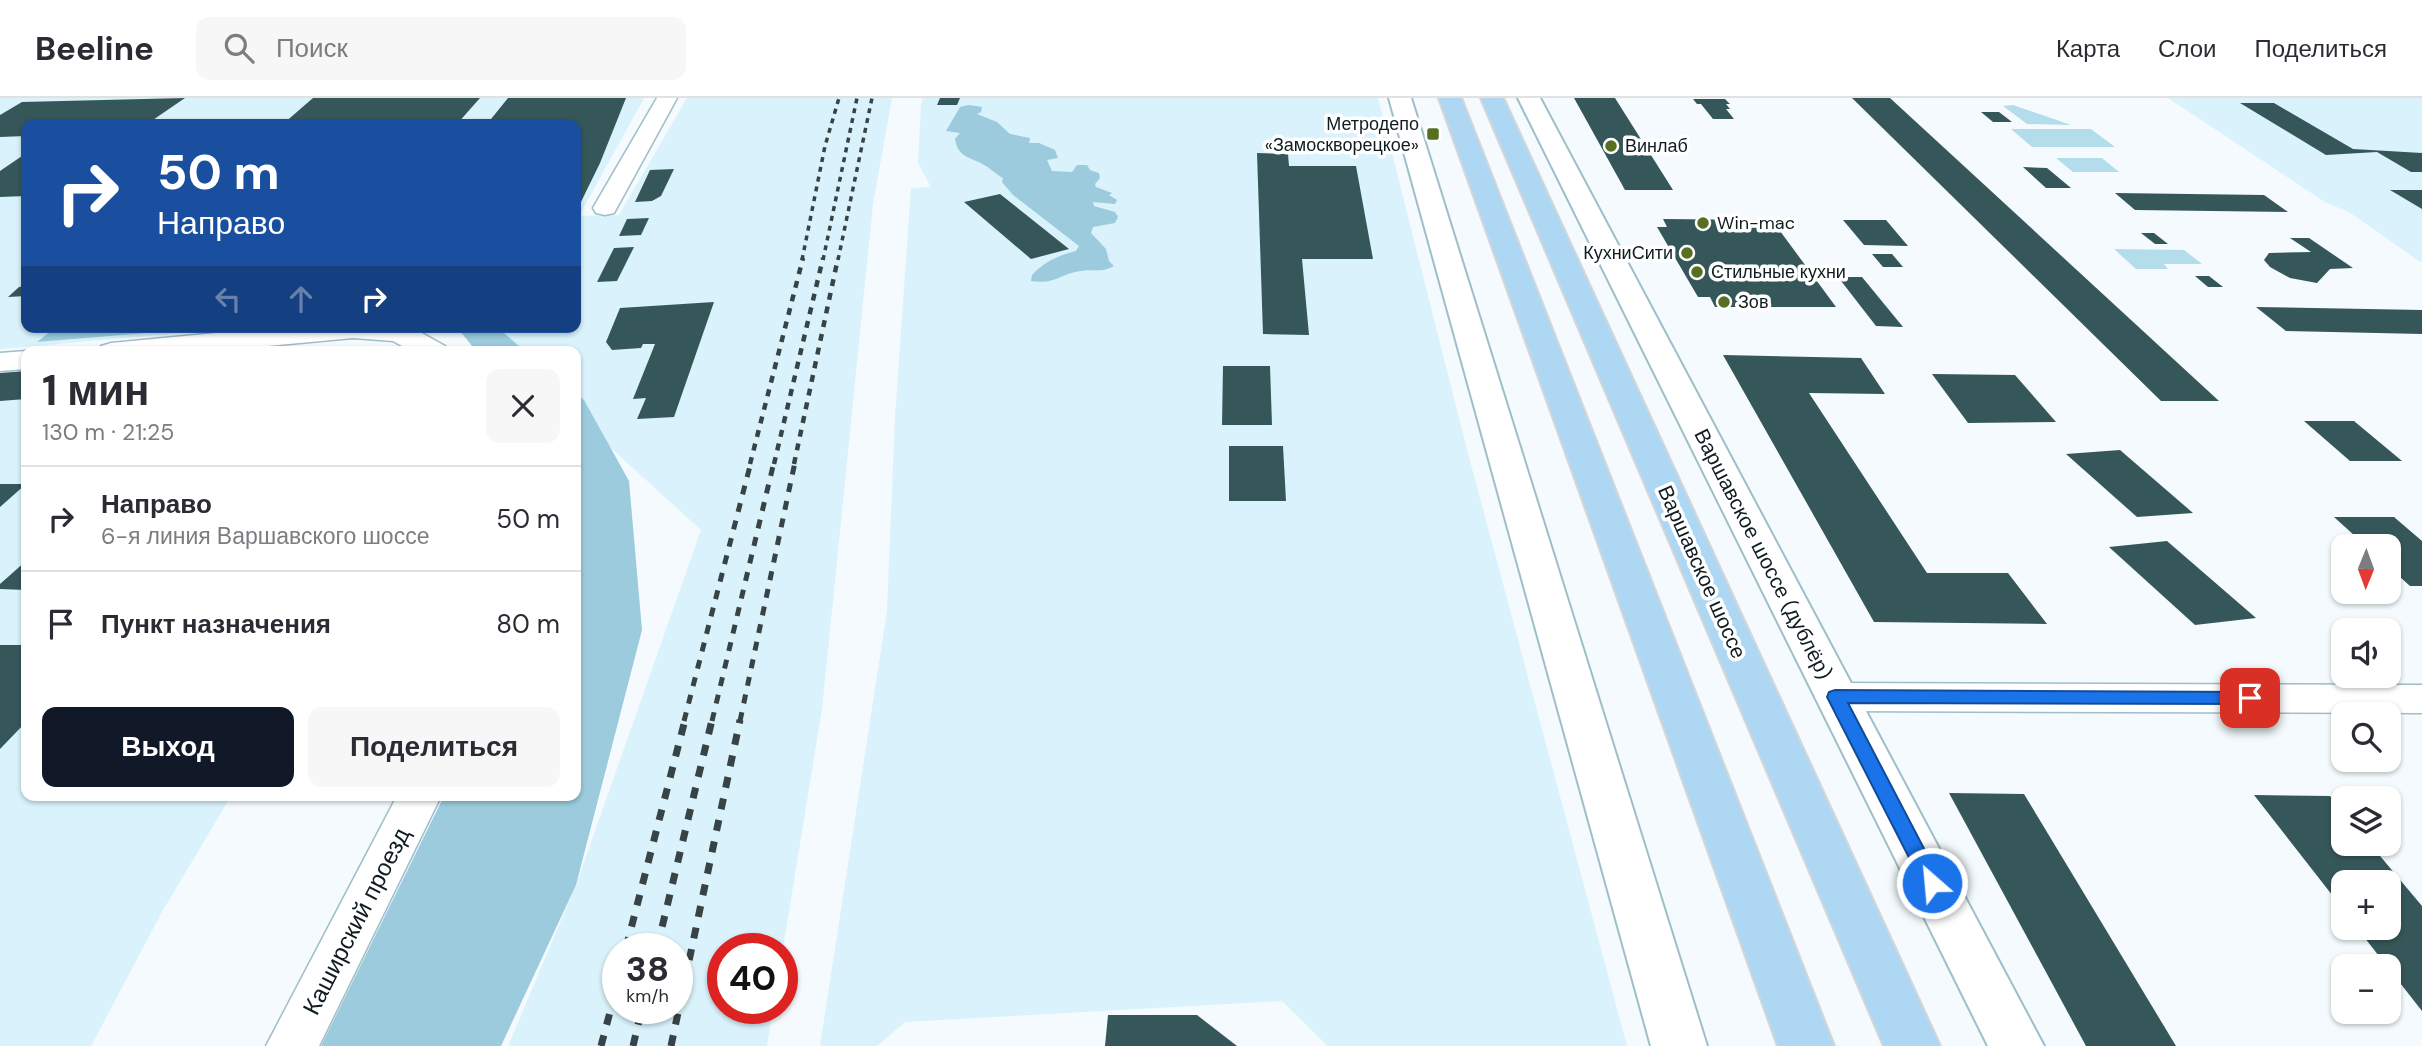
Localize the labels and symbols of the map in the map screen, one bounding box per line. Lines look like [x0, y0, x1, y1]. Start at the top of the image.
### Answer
place label: Метродепо «Замоскворецкое» [1265, 112, 1419, 157]
marker: Метродепо «Замоскворецкое» [1425, 126, 1441, 142]
place label: Винлаб [1625, 134, 1688, 158]
marker: Винлаб [1603, 138, 1619, 154]
place label: Win-mac [1717, 211, 1795, 235]
marker: Win-mac [1695, 215, 1711, 231]
place label: КухниСити [1583, 241, 1673, 265]
marker: КухниСити [1679, 245, 1695, 261]
place label: Стильные кухни [1711, 260, 1846, 284]
marker: Стильные кухни [1689, 264, 1705, 280]
place label: Зов [1738, 290, 1768, 314]
marker: Зов [1716, 294, 1732, 310]
street label: Варшавское шоссе (дублёр) [1689, 425, 1837, 683]
street label: Варшавское шоссе [1652, 482, 1752, 662]
north arrow [2331, 534, 2401, 604]
pin [2220, 668, 2280, 728]
street label: Каширский проезд [295, 822, 417, 1020]
position arrow [1895, 846, 1969, 920]
speed limit sign: 40 [707, 933, 798, 1024]

